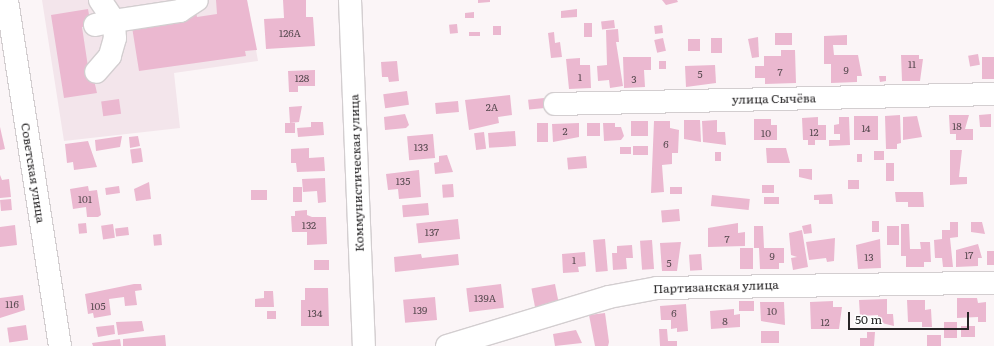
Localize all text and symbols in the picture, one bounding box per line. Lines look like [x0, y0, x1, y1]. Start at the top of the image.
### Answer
house number: 126А [279, 27, 301, 39]
house number: 11 [908, 58, 916, 70]
house number: 9 [843, 64, 849, 76]
house number: 7 [777, 66, 783, 78]
house number: 5 [697, 68, 703, 80]
house number: 1 [578, 71, 582, 83]
house number: 128 [295, 72, 309, 84]
house number: 3 [631, 73, 637, 85]
street label: улица Сычёва [732, 91, 816, 107]
street label: Коммунистическая улица [347, 94, 367, 252]
house number: 2А [486, 101, 498, 113]
house number: 18 [952, 120, 962, 132]
street label: Советская улица [18, 122, 48, 224]
house number: 14 [861, 122, 871, 134]
house number: 2 [562, 125, 568, 137]
house number: 12 [809, 126, 819, 138]
house number: 10 [761, 127, 771, 139]
house number: 6 [663, 138, 669, 150]
house number: 133 [414, 141, 428, 153]
house number: 135 [396, 175, 410, 187]
house number: 101 [78, 193, 92, 205]
house number: 132 [302, 219, 316, 231]
house number: 137 [425, 226, 439, 238]
house number: 7 [724, 233, 730, 245]
house number: 17 [965, 249, 973, 261]
house number: 9 [769, 250, 775, 262]
house number: 13 [864, 251, 874, 263]
house number: 1 [572, 254, 576, 266]
house number: 5 [666, 257, 672, 269]
street label: Партизанская улица [653, 278, 779, 296]
house number: 139А [474, 292, 496, 304]
house number: 116 [5, 298, 19, 310]
house number: 105 [91, 300, 105, 312]
house number: 139 [413, 304, 427, 316]
scale bar [850, 304, 971, 330]
house number: 10 [767, 305, 777, 317]
house number: 134 [308, 307, 322, 319]
house number: 6 [671, 307, 677, 319]
text: 50 m [855, 310, 882, 328]
house number: 8 [722, 315, 728, 327]
house number: 12 [820, 316, 830, 328]

